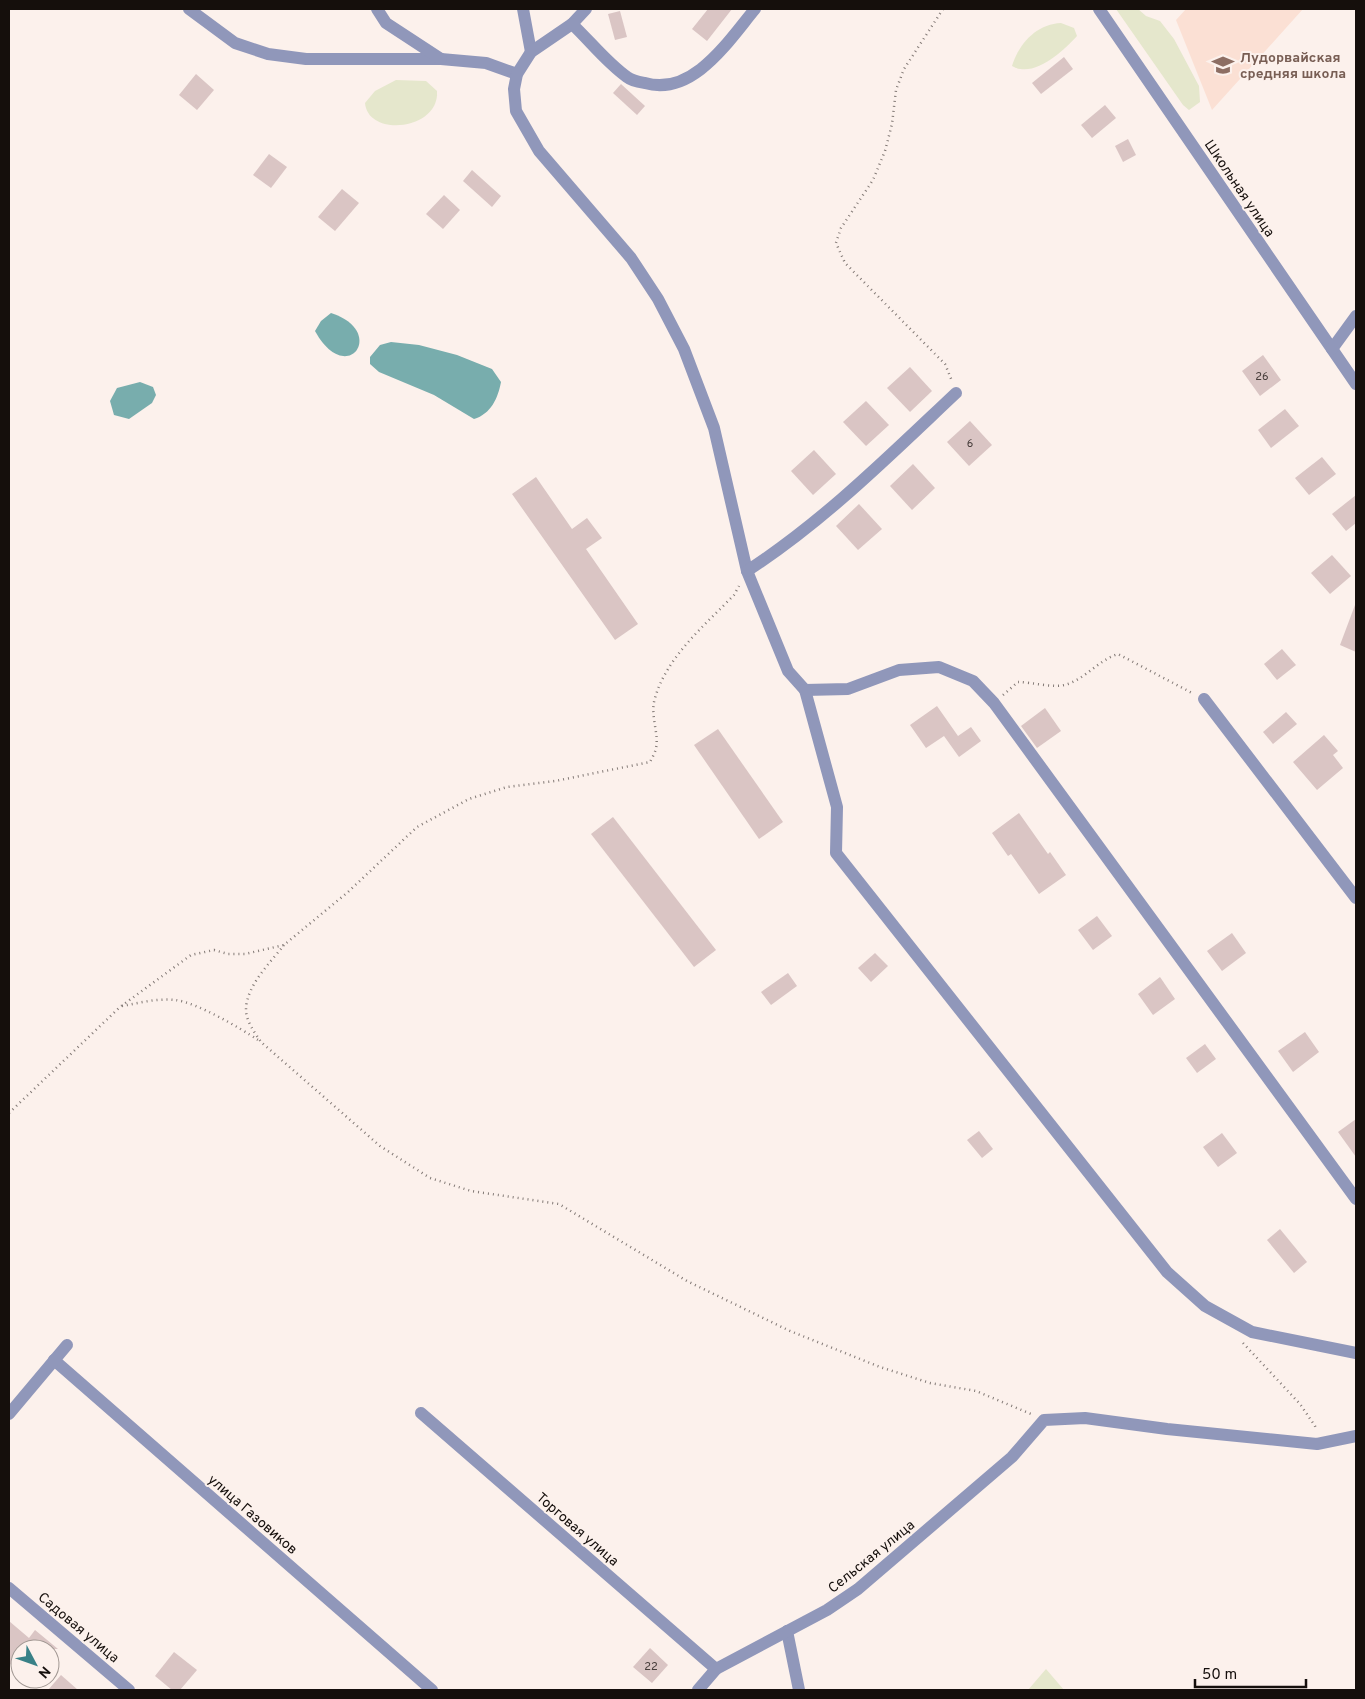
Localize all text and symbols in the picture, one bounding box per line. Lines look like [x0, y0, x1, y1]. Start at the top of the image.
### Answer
place label: Лудорвайская средняя школа [1240, 50, 1346, 83]
school or university icon: Лудорвайская средняя школа [1210, 52, 1236, 78]
street label: Школьная улица [1200, 137, 1278, 241]
house number: 26 [1255, 370, 1269, 384]
house number: 6 [967, 437, 973, 451]
street label: улица Газовиков [204, 1472, 300, 1559]
street label: Торговая улица [532, 1490, 622, 1570]
street label: Сельская улица [825, 1517, 919, 1597]
street label: Садовая улица [34, 1589, 122, 1667]
north arrow [10, 1639, 60, 1689]
scale bar [1195, 1656, 1306, 1688]
house number: 22 [644, 1660, 658, 1674]
text: N [34, 1662, 53, 1681]
text: 50 m [1202, 1666, 1237, 1685]

